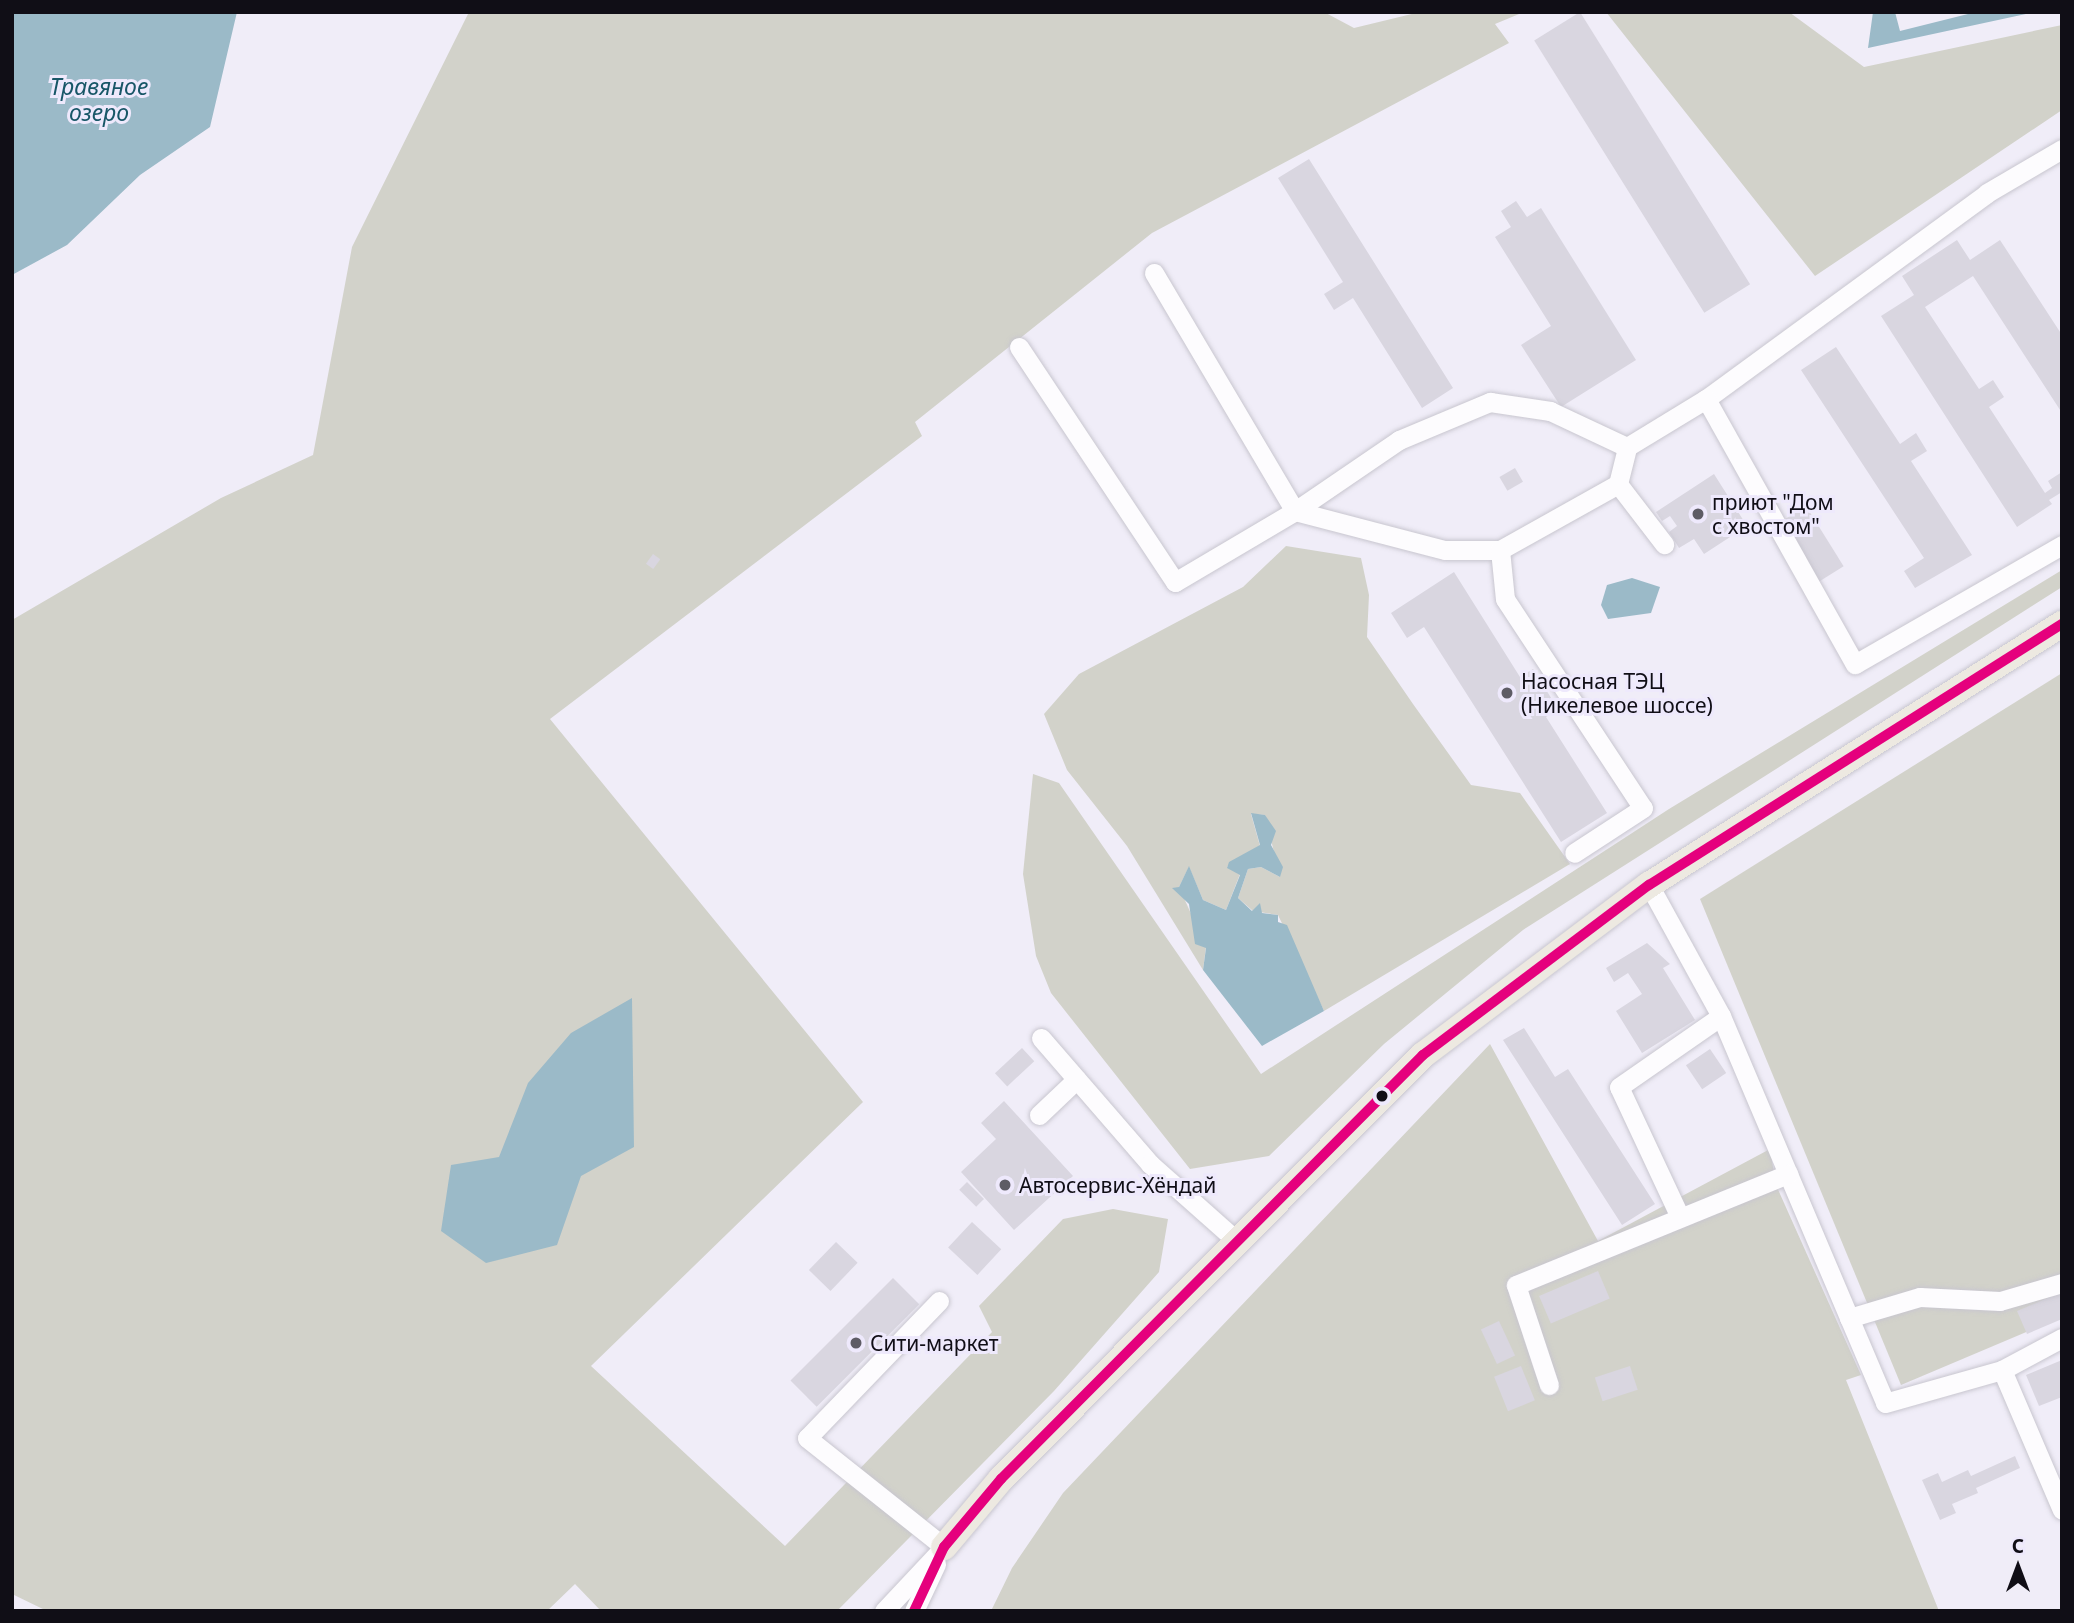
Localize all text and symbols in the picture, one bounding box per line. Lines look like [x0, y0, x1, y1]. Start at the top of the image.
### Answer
water label: Травяное озеро [50, 72, 148, 126]
place label: приют "Дом с хвостом" [1712, 489, 1834, 539]
marker: приют "Дом с хвостом" [1690, 506, 1706, 522]
place label: Насосная ТЭЦ (Никелевое шоссе) [1521, 668, 1713, 718]
marker: Насосная ТЭЦ (Никелевое шоссе) [1499, 685, 1515, 701]
unlabelled marker [1375, 1089, 1389, 1103]
place label: Автосервис-Хёндай [1019, 1172, 1216, 1198]
marker: Автосервис-Хёндай [997, 1177, 1013, 1193]
place label: Сити-маркет [870, 1330, 998, 1356]
marker: Сити-маркет [848, 1335, 864, 1351]
north arrow [1983, 1532, 2053, 1602]
text: С [2012, 1533, 2024, 1559]

